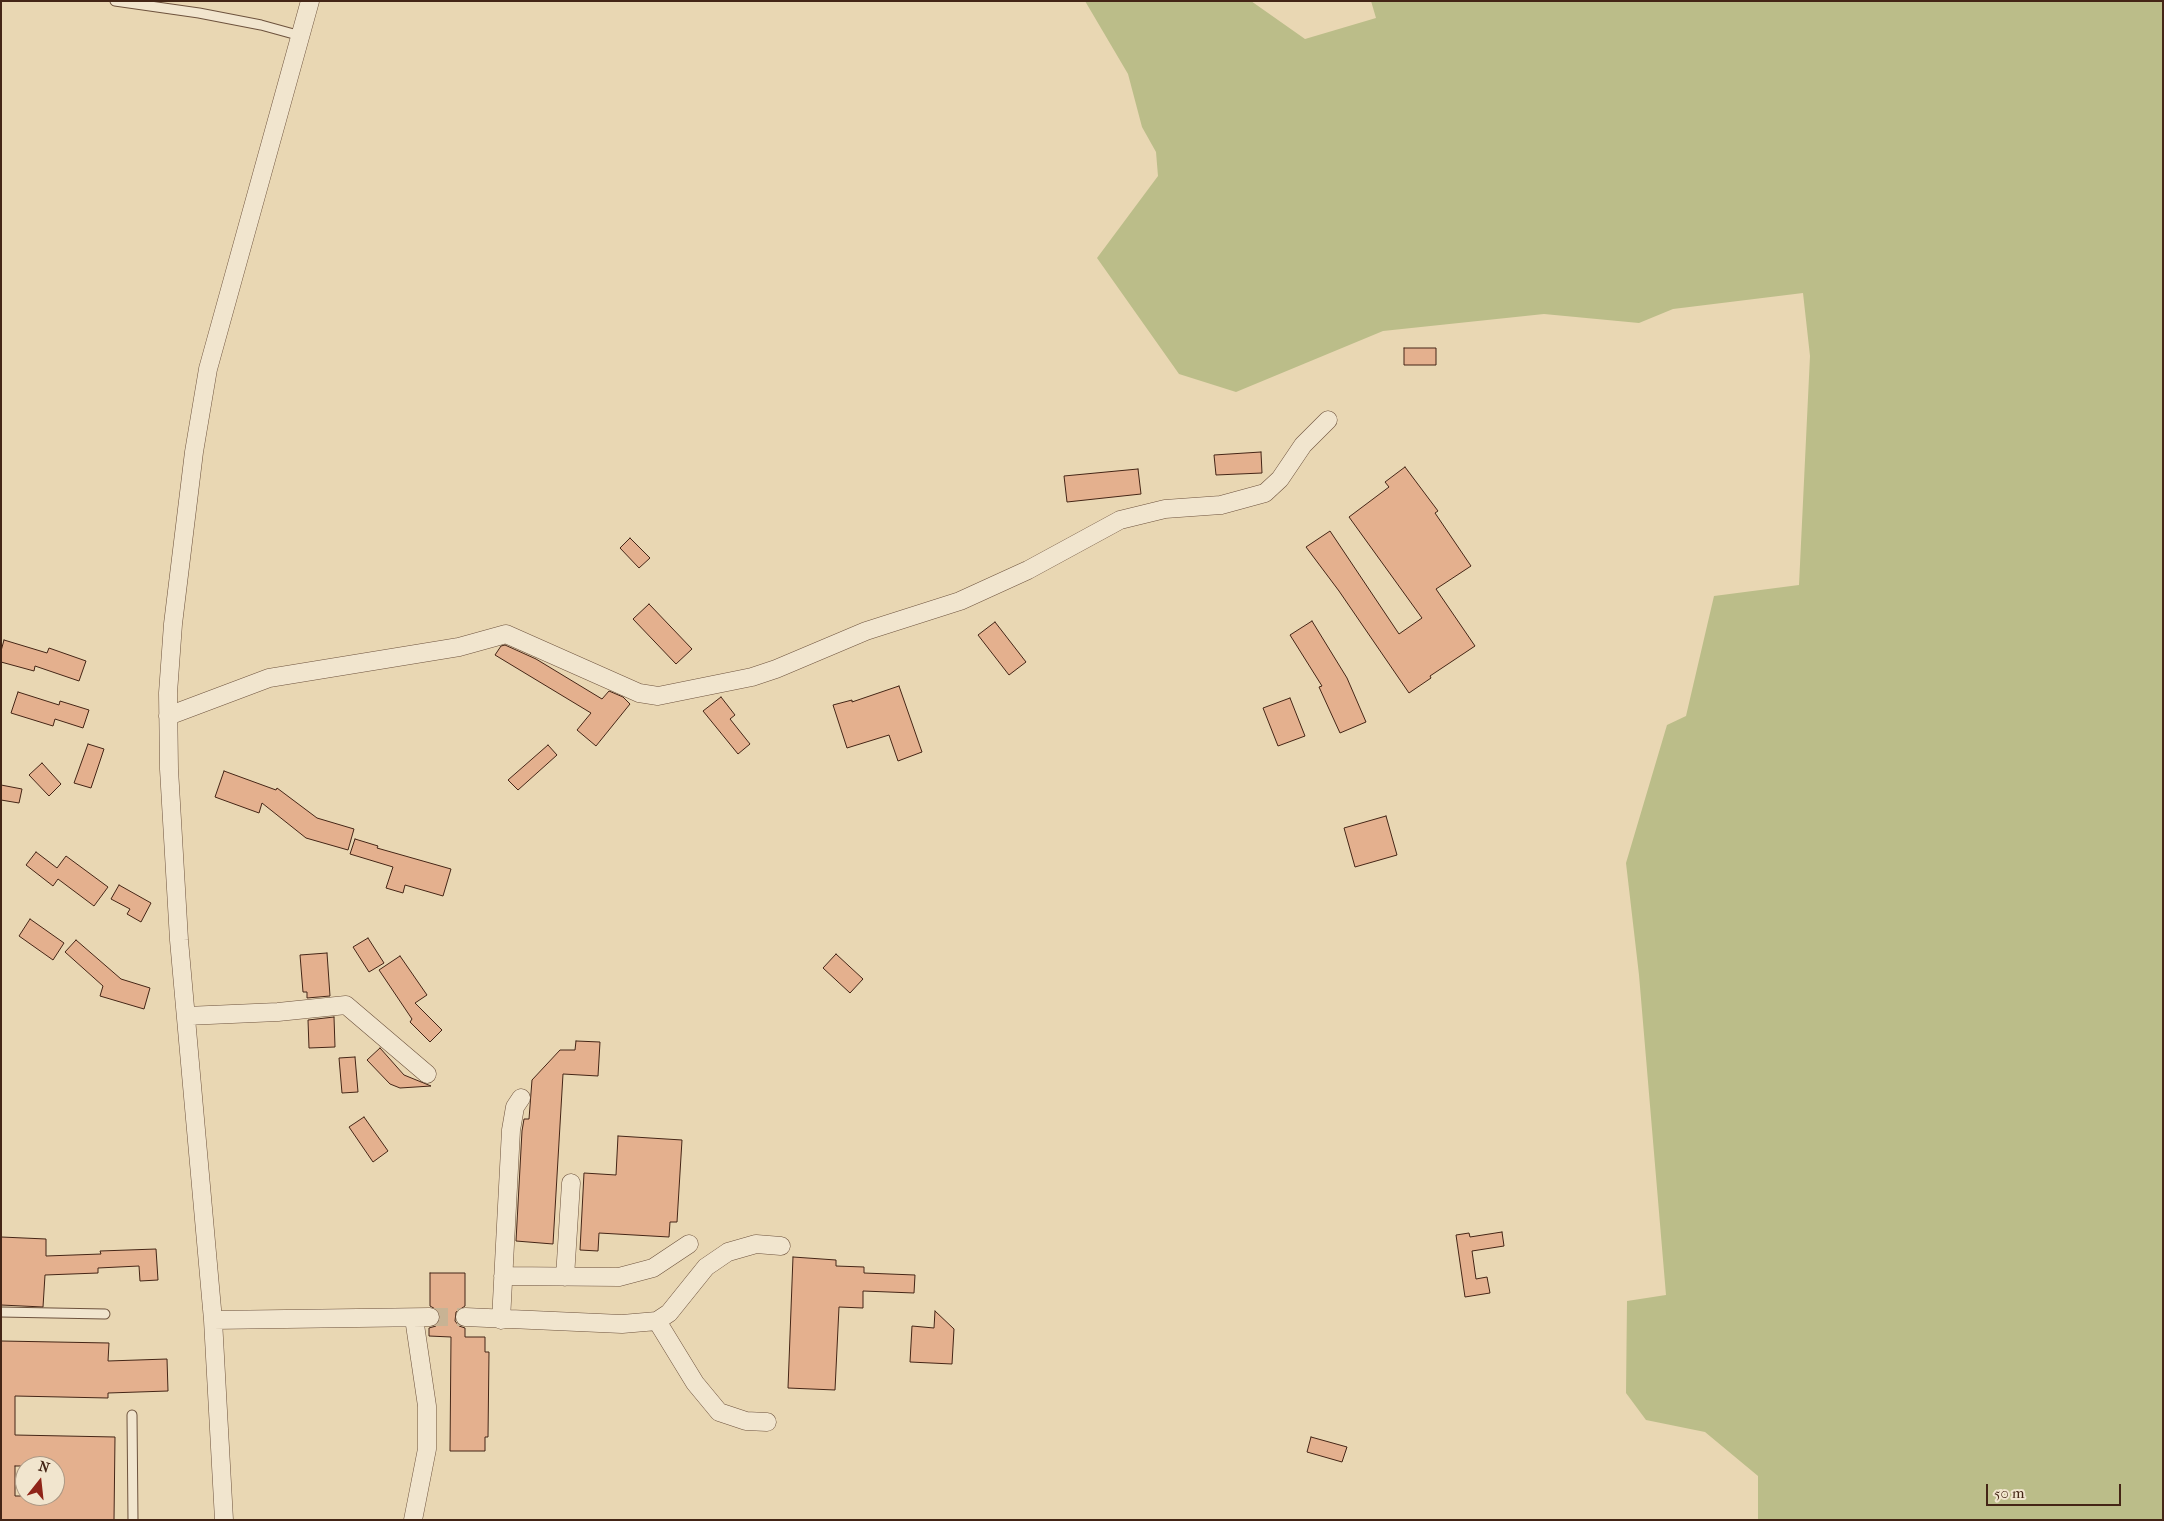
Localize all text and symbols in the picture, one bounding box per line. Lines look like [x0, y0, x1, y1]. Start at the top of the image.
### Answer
north arrow [15, 1456, 65, 1506]
text: N [37, 1457, 51, 1477]
scale bar [1989, 1474, 2124, 1506]
text: 50 m [1994, 1484, 2024, 1502]

